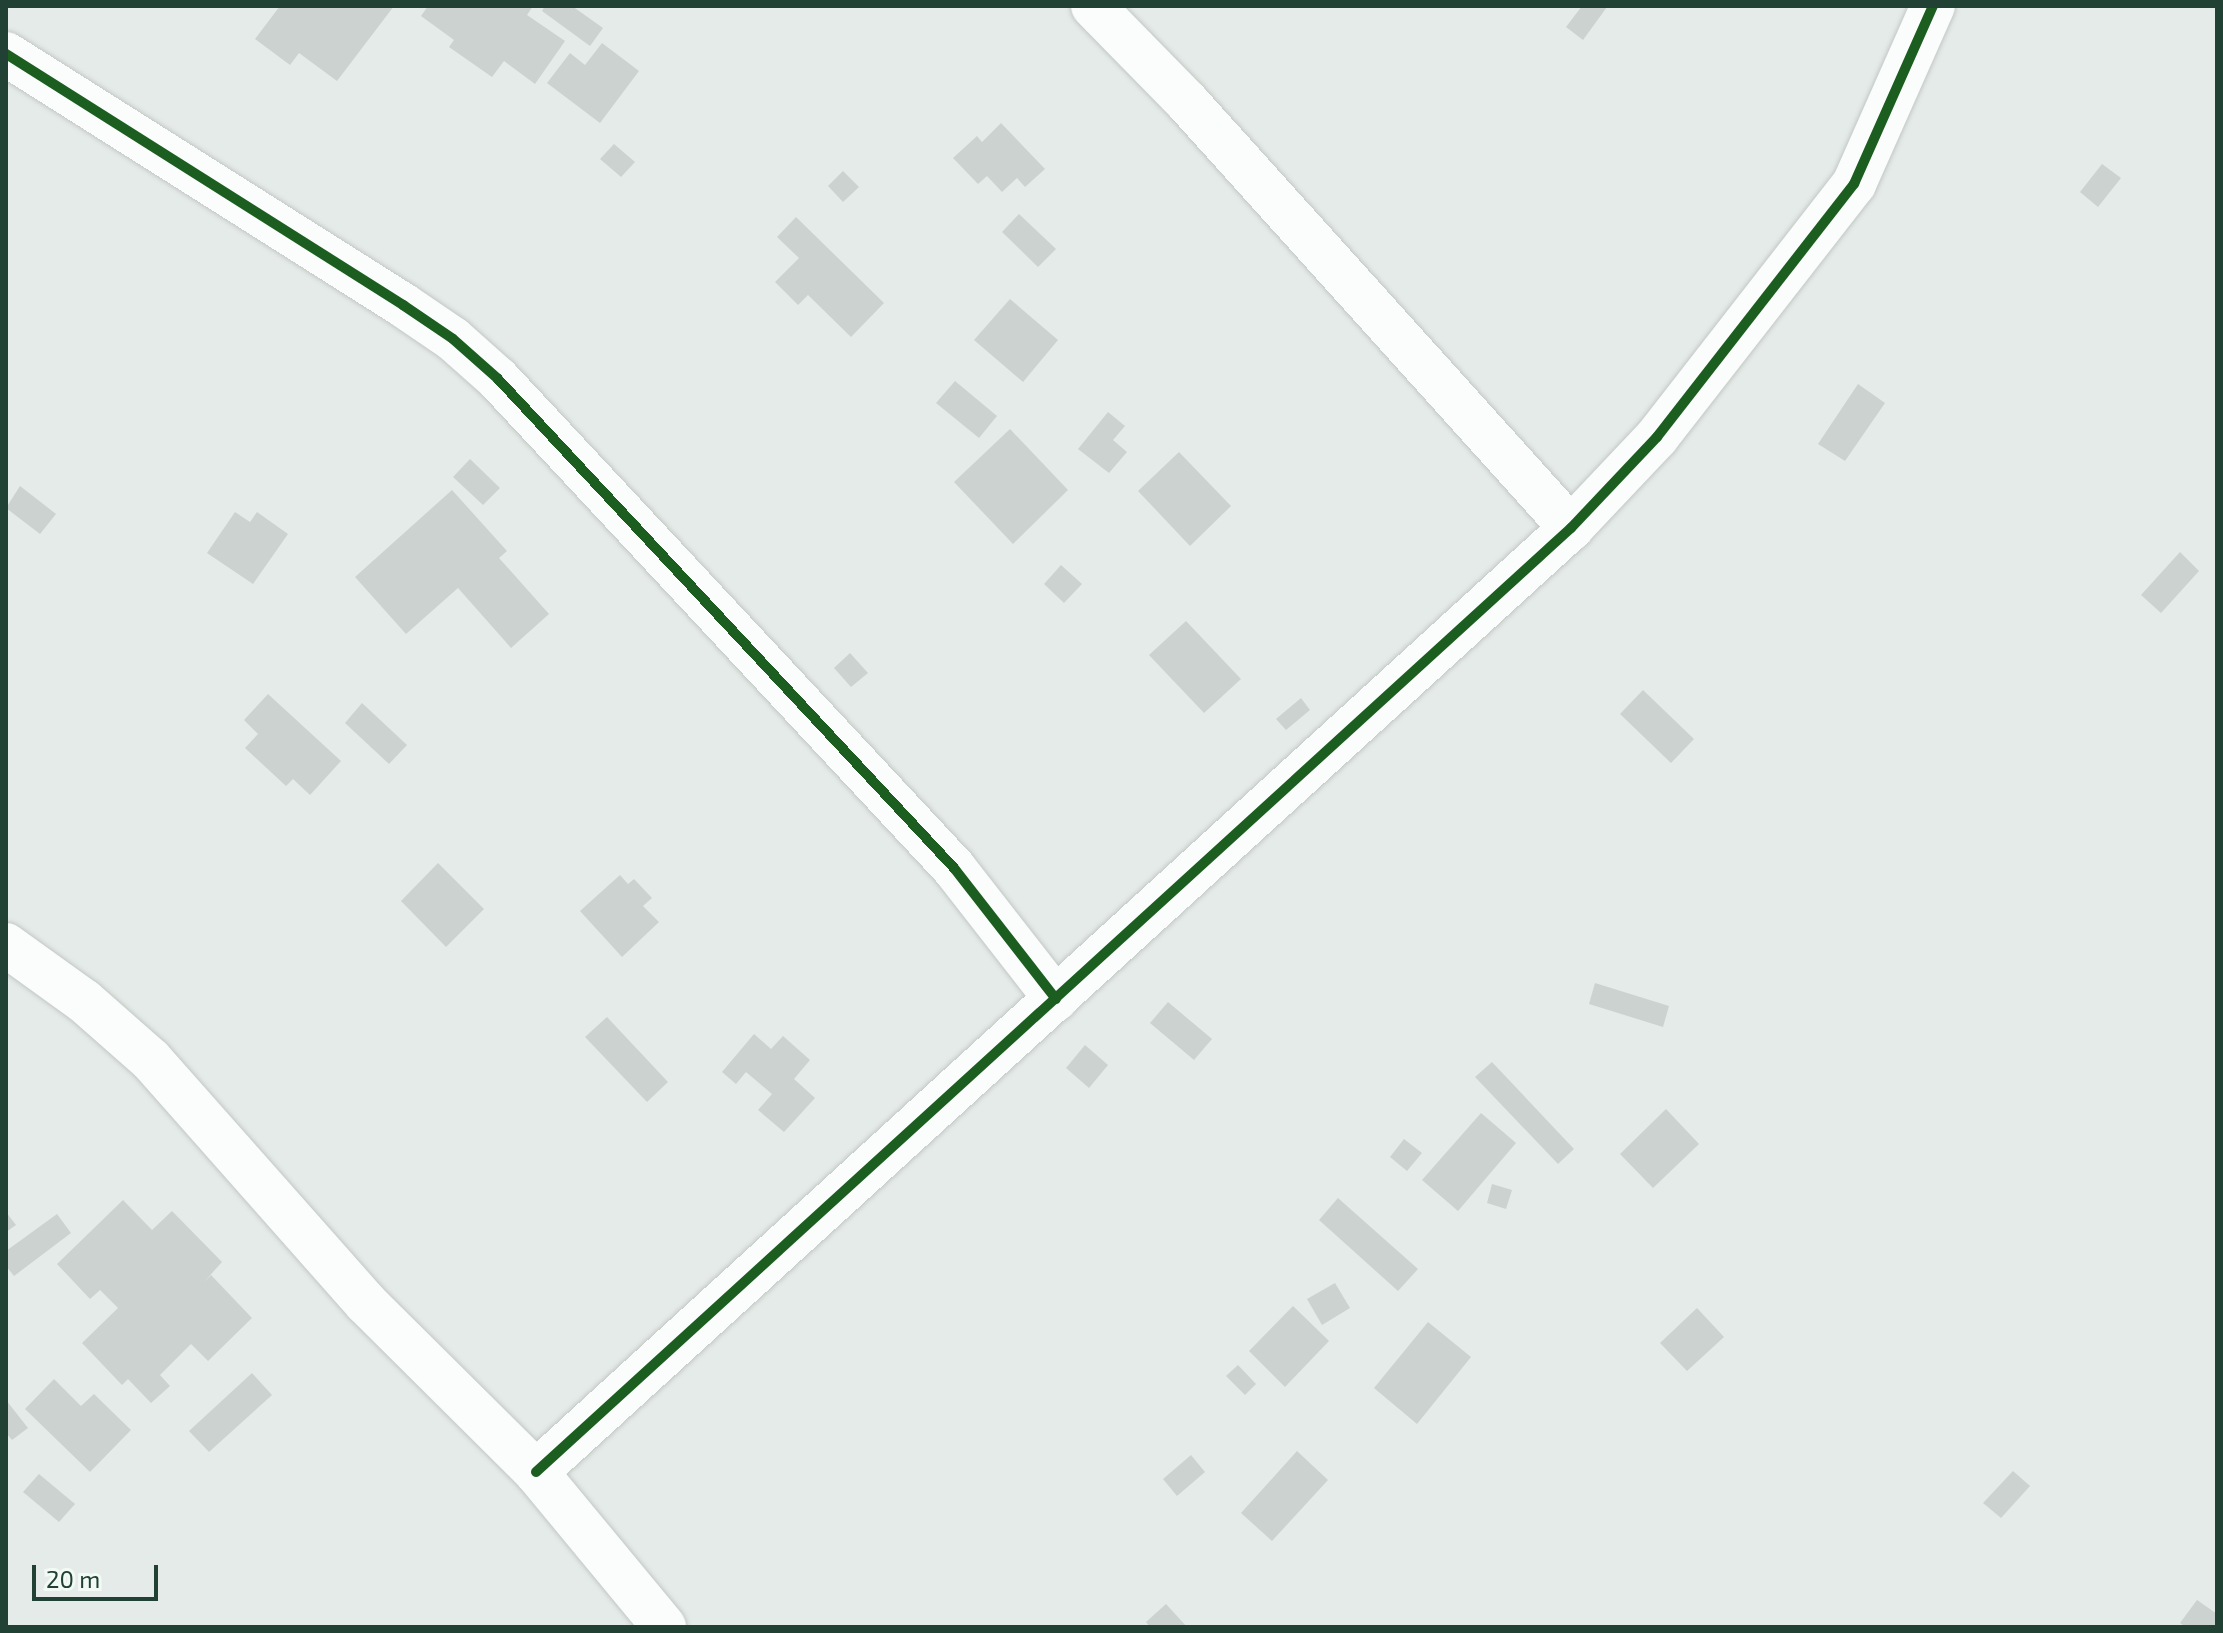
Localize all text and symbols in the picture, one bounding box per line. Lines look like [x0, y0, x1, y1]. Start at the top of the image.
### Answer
scale bar [36, 1549, 162, 1599]
text: 20 m [46, 1564, 100, 1593]

